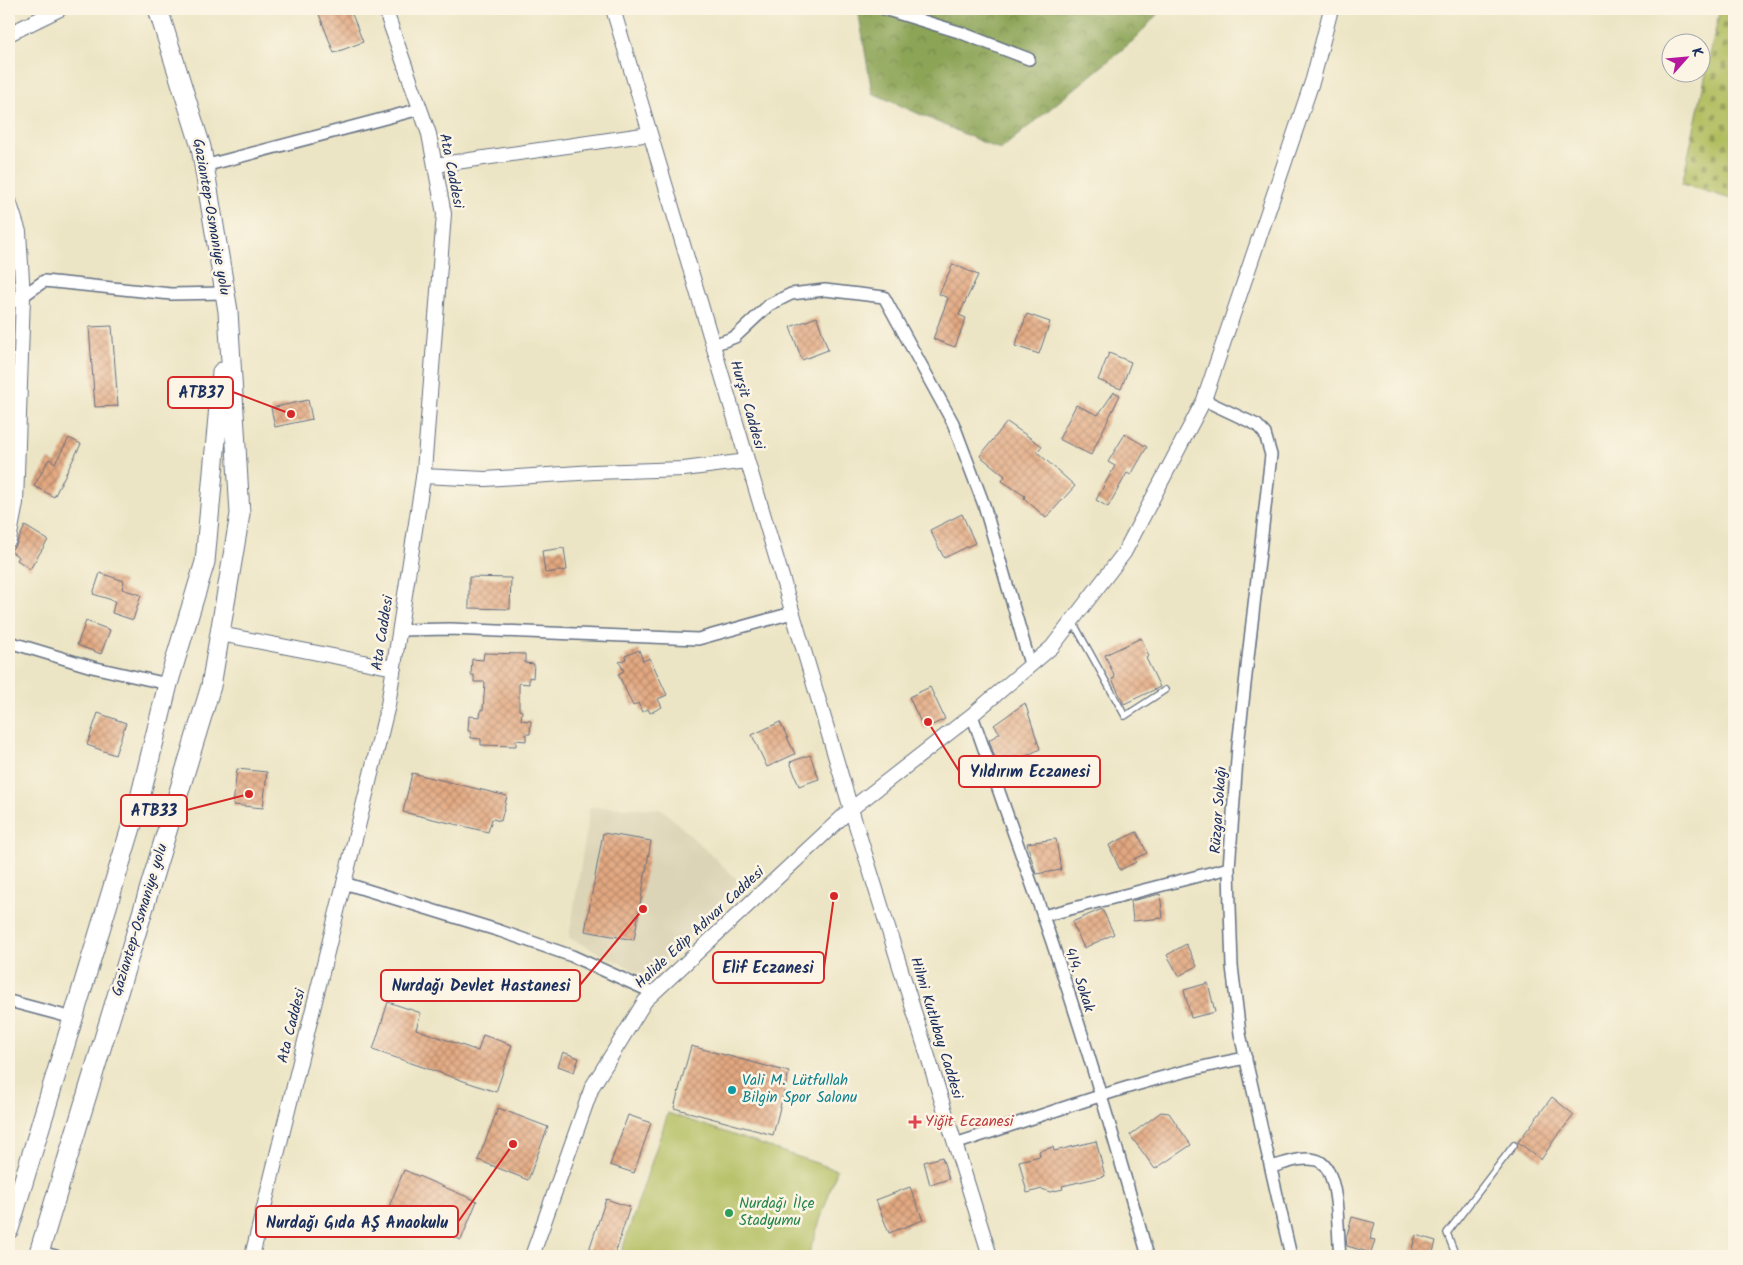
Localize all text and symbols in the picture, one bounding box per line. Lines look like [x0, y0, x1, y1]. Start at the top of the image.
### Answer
north arrow [1660, 32, 1710, 82]
text: K [1685, 44, 1709, 62]
street label: Ata Caddesi [432, 132, 470, 212]
street label: Gaziantep-Osmaniye yolu [185, 137, 237, 297]
street label: Hurşit Caddesi [723, 358, 772, 454]
callout: ATB37 [168, 377, 233, 408]
text: ATB37 [178, 381, 224, 406]
street label: Ata Caddesi [365, 592, 401, 672]
callout: Yıldırım Eczanesi [959, 756, 1100, 787]
text: Yıldırım Eczanesi [970, 760, 1091, 785]
street label: Rüzgar Sokağı [1204, 765, 1234, 854]
callout: ATB33 [121, 795, 187, 826]
text: ATB33 [131, 799, 177, 824]
street label: Gaziantep-Osmaniye yolu [105, 841, 175, 999]
street label: Halide Edip Adıvar Caddesi [630, 860, 771, 995]
street label: 414. Sokak [1057, 945, 1101, 1016]
callout: Elif Eczanesi [713, 952, 824, 983]
street label: Hilmi Kutlubay Caddesi [903, 954, 969, 1103]
text: Elif Eczanesi [722, 956, 814, 981]
callout: Nurdağı Devlet Hastanesi [381, 970, 580, 1001]
text: Nurdağı Devlet Hastanesi [392, 974, 571, 999]
street label: Ata Caddesi [271, 985, 313, 1066]
place label: Vali M. Lütfullah Bilgin Spor Salonu [742, 1069, 857, 1110]
marker: Vali M. Lütfullah Bilgin Spor Salonu [726, 1084, 738, 1096]
place label: Yiğit Eczanesi [925, 1110, 1015, 1134]
marker: Yiğit Eczanesi [909, 1116, 921, 1128]
place label: Nurdağı İlçe Stadyumu [739, 1192, 815, 1233]
callout: Nurdağı Gıda AŞ Anaokulu [256, 1206, 458, 1237]
marker: Nurdağı İlçe Stadyumu [723, 1207, 735, 1219]
text: Nurdağı Gıda AŞ Anaokulu [266, 1211, 448, 1236]

